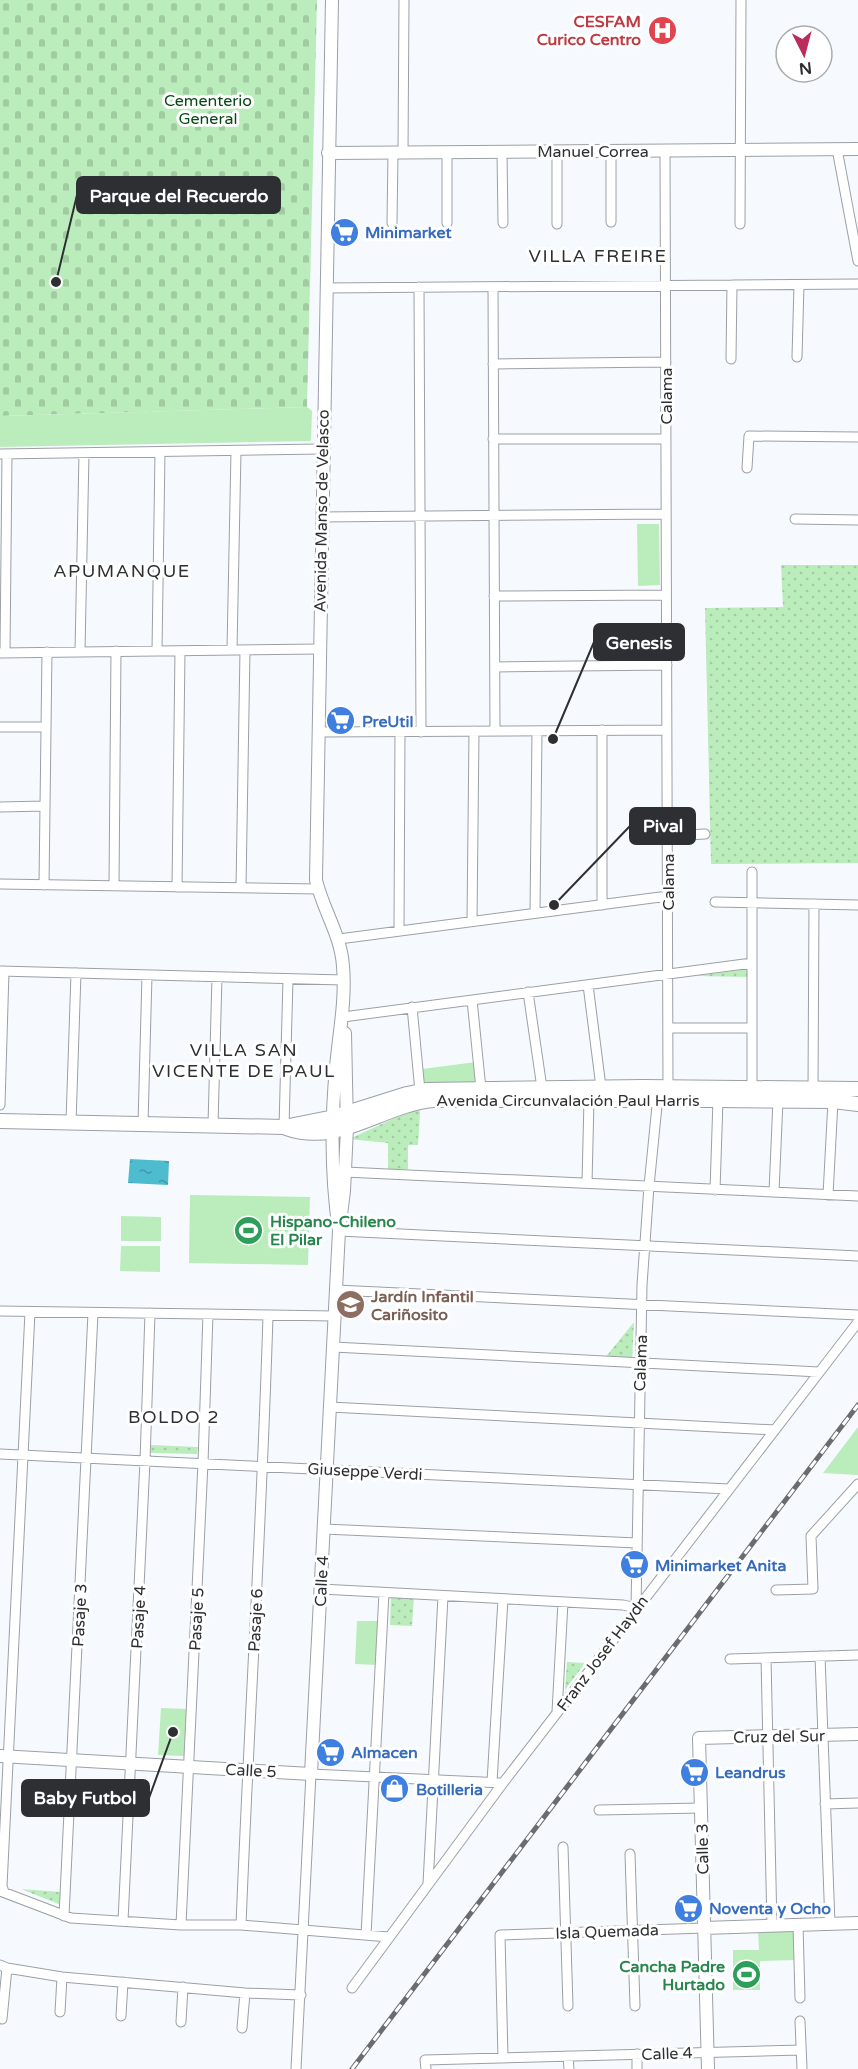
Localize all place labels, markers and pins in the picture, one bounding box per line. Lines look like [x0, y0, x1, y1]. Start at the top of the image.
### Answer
place label: CESFAM Curico Centro [537, 12, 641, 50]
hospital icon: CESFAM Curico Centro [646, 14, 678, 46]
callout: Parque del Recuerdo [77, 177, 280, 213]
supermarket icon: Minimarket [328, 216, 360, 248]
place label: Minimarket [365, 223, 452, 243]
callout: Genesis [594, 624, 684, 660]
supermarket icon: PreUtil [325, 705, 357, 737]
place label: PreUtil [362, 712, 413, 732]
callout: Pival [630, 808, 695, 844]
place label: Hispano-Chileno El Pilar [270, 1212, 396, 1250]
sports icon: Hispano-Chileno El Pilar [233, 1214, 265, 1246]
place label: Jardín Infantil Cariñosito [370, 1287, 474, 1325]
school or university icon: Jardín Infantil Cariñosito [334, 1289, 366, 1321]
supermarket icon: Minimarket Anita [618, 1549, 650, 1581]
place label: Minimarket Anita [655, 1556, 786, 1576]
supermarket icon: Almacen [314, 1736, 346, 1768]
place label: Almacen [351, 1743, 418, 1763]
supermarket icon: Leandrus [678, 1756, 710, 1788]
place label: Leandrus [715, 1763, 786, 1783]
shop icon: Botilleria [379, 1773, 411, 1805]
callout: Baby Futbol [22, 1780, 149, 1816]
place label: Botilleria [416, 1780, 483, 1800]
supermarket icon: Noventa y Ocho [672, 1892, 704, 1924]
place label: Noventa y Ocho [709, 1899, 831, 1919]
place label: Cancha Padre Hurtado [619, 1957, 725, 1995]
sports icon: Cancha Padre Hurtado [730, 1959, 762, 1991]

